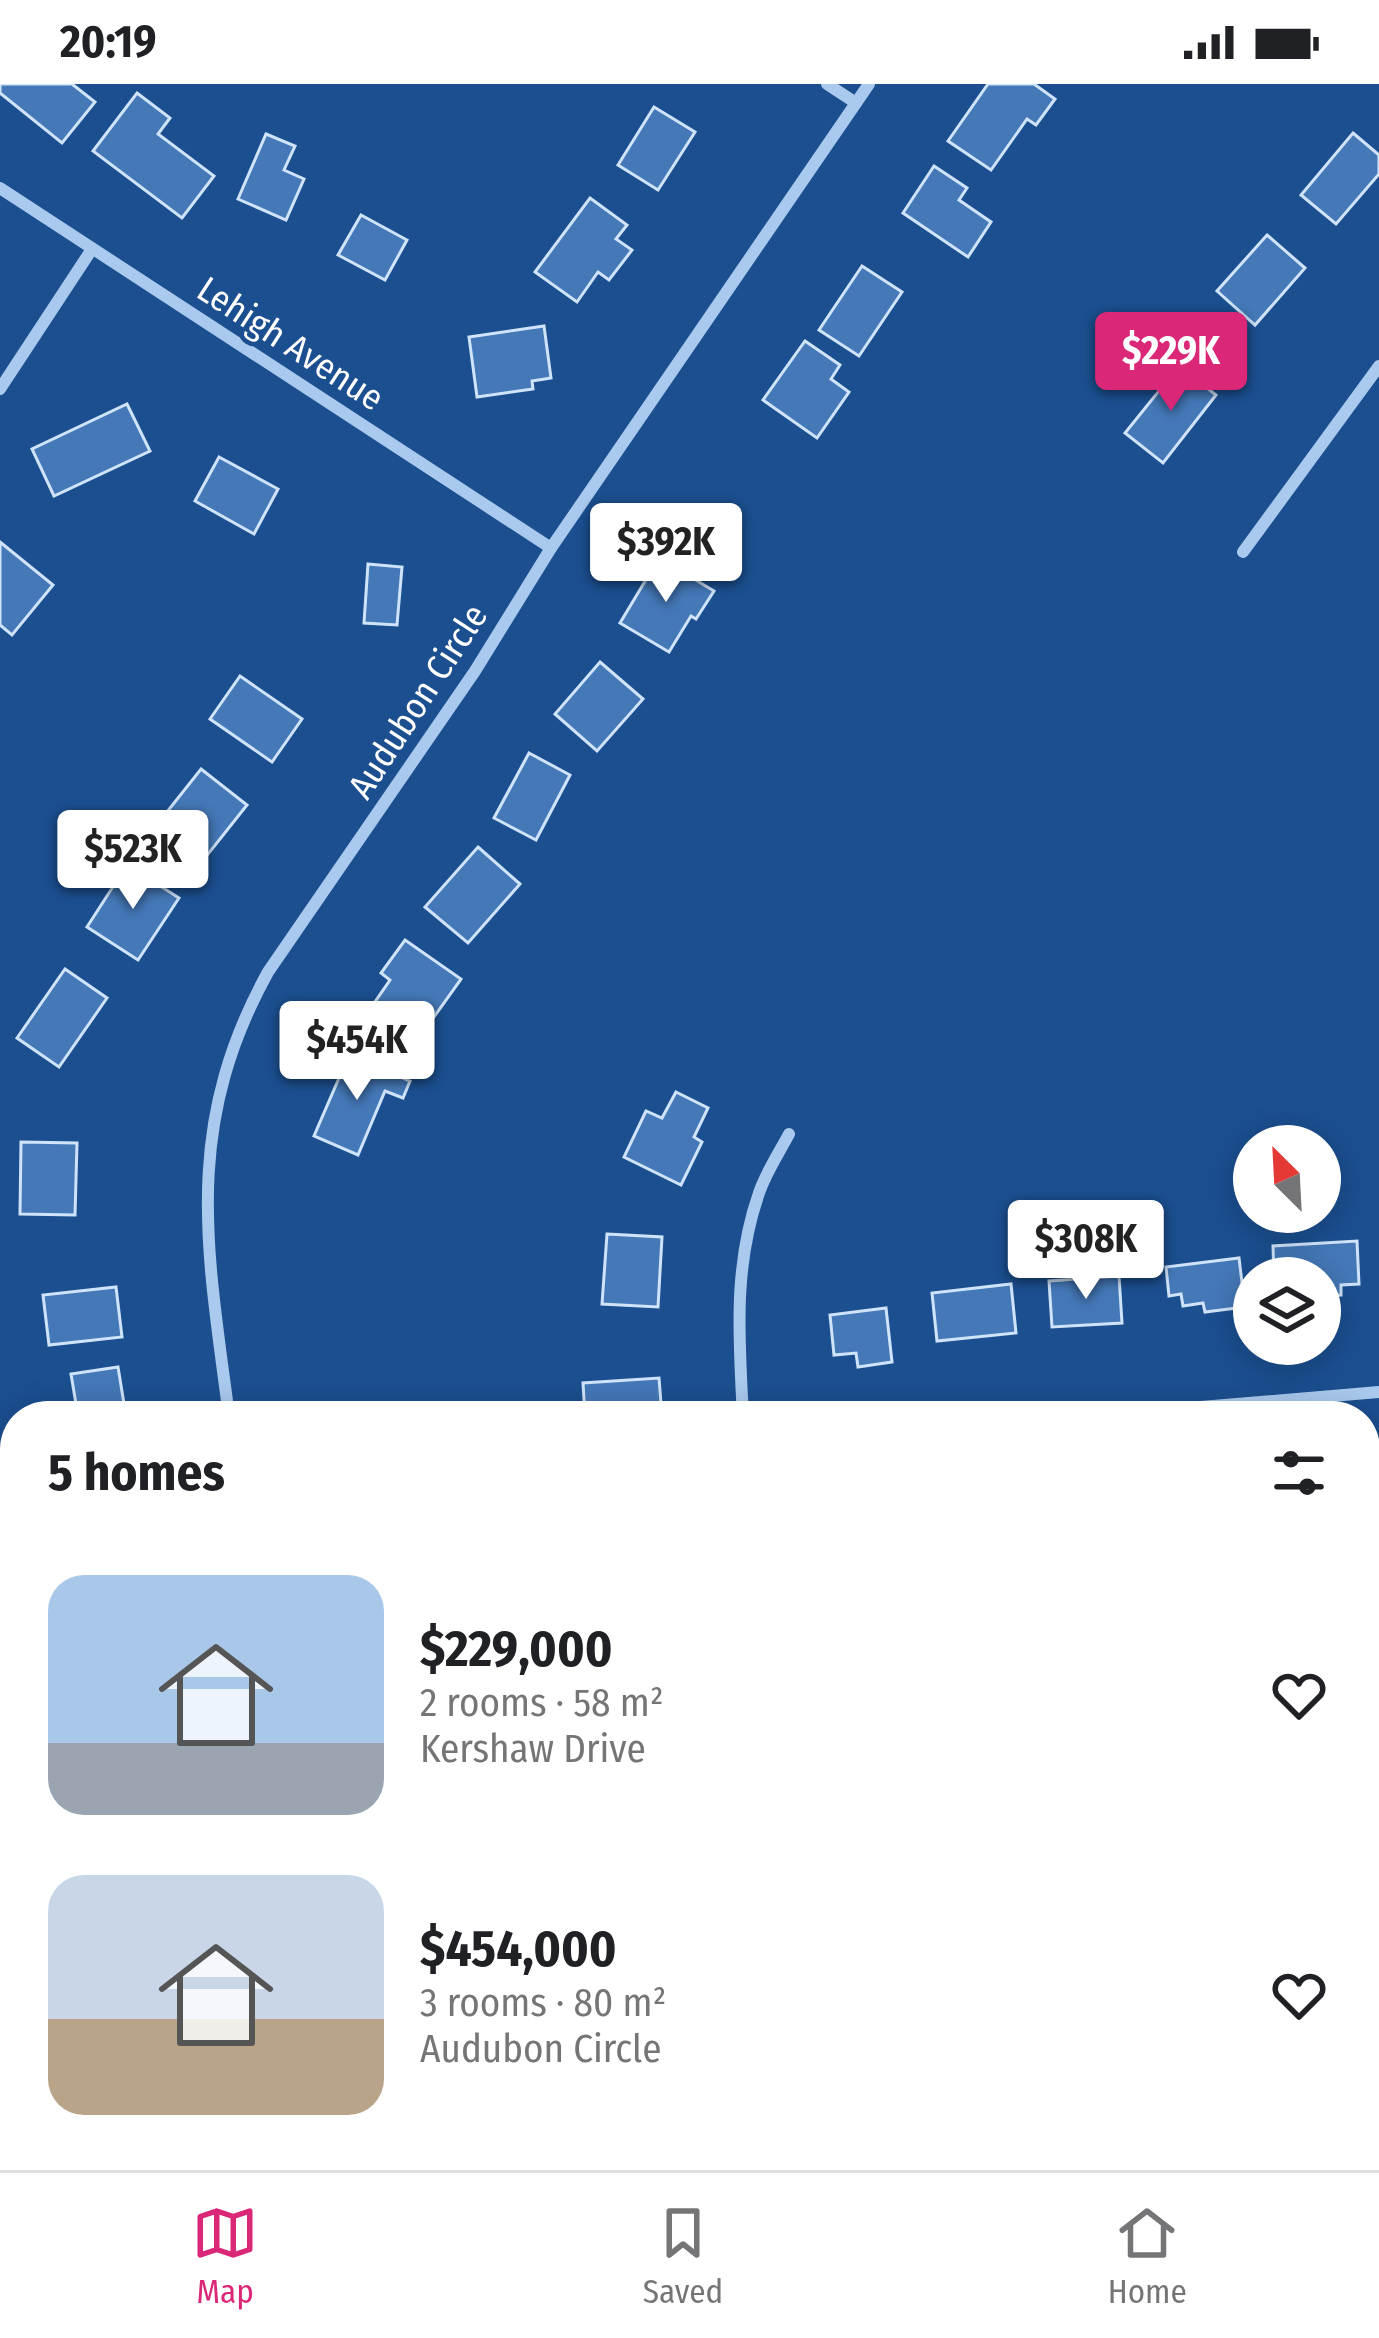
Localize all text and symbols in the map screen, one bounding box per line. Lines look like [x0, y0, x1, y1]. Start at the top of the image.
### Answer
text: 20:19 [60, 15, 156, 69]
street label: Lehigh Avenue [189, 267, 392, 420]
pin: $229K [1087, 312, 1255, 414]
text: $229K [1122, 328, 1220, 374]
pin: $392K [582, 503, 750, 605]
text: $392K [617, 519, 715, 565]
street label: Audubon Circle [339, 596, 497, 807]
pin: $523K [49, 810, 217, 912]
text: $523K [84, 826, 182, 872]
pin: $454K [273, 1001, 441, 1103]
text: $454K [307, 1017, 407, 1063]
north arrow [1233, 1125, 1341, 1233]
map controls [1233, 1125, 1341, 1365]
pin: $308K [1002, 1200, 1170, 1302]
text: $308K [1035, 1216, 1137, 1262]
button: layers [1233, 1257, 1341, 1365]
icon: filters [1266, 1440, 1332, 1506]
text: 5 homes [48, 1442, 225, 1504]
text: $229,000 [420, 1618, 613, 1680]
icon: home [144, 1623, 288, 1767]
icon: heart [1266, 1662, 1332, 1728]
text: 2 rooms · 58 m² [420, 1680, 664, 1726]
text: Kershaw Drive [420, 1726, 646, 1772]
text: $454,000 [420, 1918, 617, 1980]
icon: home [144, 1923, 288, 2067]
icon: heart [1266, 1962, 1332, 2028]
text: 3 rooms · 80 m² [420, 1980, 666, 2026]
text: Audubon Circle [420, 2026, 661, 2072]
tab: Map [192, 2200, 258, 2312]
tab: Saved [643, 2200, 723, 2312]
tab: Home [1108, 2200, 1187, 2312]

